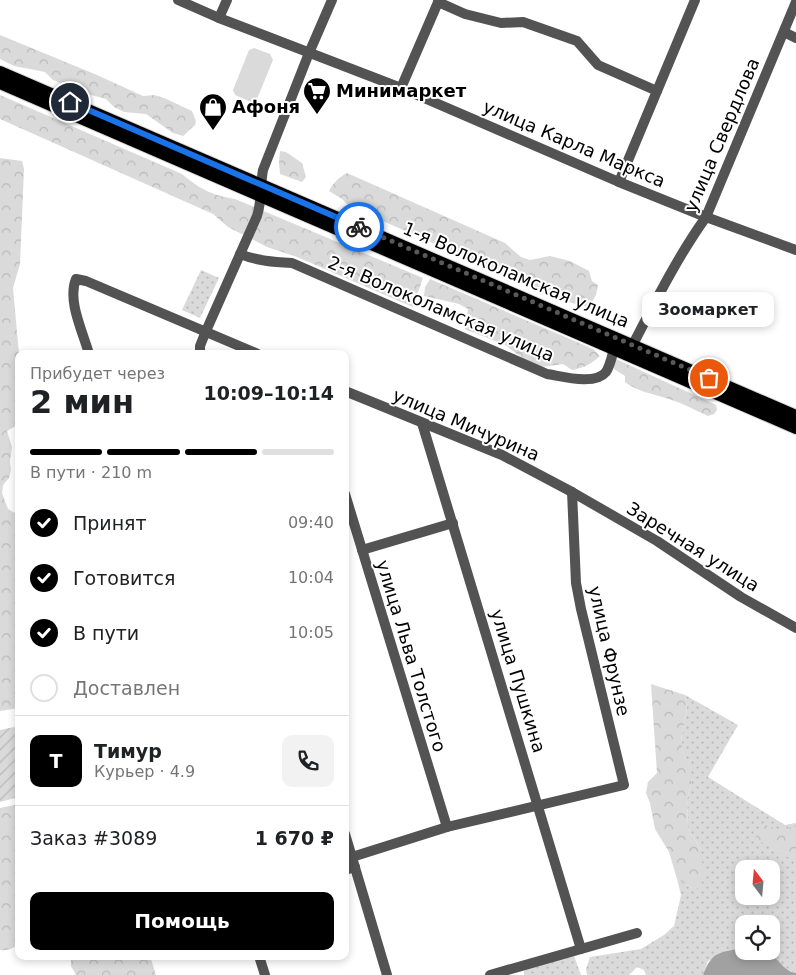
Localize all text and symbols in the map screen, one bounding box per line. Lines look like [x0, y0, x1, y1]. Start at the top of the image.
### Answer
street label: улица Свердлова [680, 55, 763, 215]
supermarket icon: Минимаркет [302, 76, 332, 115]
place label: Минимаркет [336, 80, 467, 101]
pin [49, 81, 91, 123]
icon: home [56, 88, 84, 116]
shop icon: Афоня [198, 92, 228, 131]
place label: Афоня [232, 96, 300, 117]
street label: улица Карла Маркса [480, 96, 669, 192]
courier [334, 202, 384, 252]
icon: bike [345, 213, 373, 241]
street label: 1-я Волоколамская улица [400, 217, 633, 332]
street label: 2-я Волоколамская улица [325, 251, 558, 366]
callout: Зоомаркет [643, 293, 775, 328]
text: Зоомаркет [658, 300, 758, 319]
pin [688, 357, 730, 399]
text: Прибудет через [30, 364, 165, 383]
icon: bag [695, 364, 723, 392]
text: 10:09–10:14 [204, 382, 334, 404]
text: 2 мин [30, 383, 134, 421]
street label: улица Мичурина [390, 384, 543, 465]
text: В пути · 210 m [30, 463, 152, 482]
street label: Заречная улица [623, 497, 763, 596]
icon: check [30, 509, 58, 537]
text: Принят [73, 512, 147, 534]
text: 09:40 [288, 513, 334, 532]
street label: улица Льва Толстого [372, 557, 451, 754]
icon: check [30, 564, 58, 592]
text: Готовится [73, 567, 175, 589]
text: 10:04 [288, 568, 334, 587]
street label: улица Фрунзе [584, 584, 635, 718]
street label: улица Пушкина [487, 607, 550, 755]
icon: check [30, 619, 58, 647]
text: В пути [73, 622, 139, 644]
text: 10:05 [288, 623, 334, 642]
text: Доставлен [73, 677, 180, 699]
button: phone [282, 735, 334, 787]
text: Тимур [94, 740, 162, 762]
text: Т [50, 750, 62, 772]
text: Курьер · 4.9 [94, 762, 195, 781]
text: Заказ #3089 [30, 827, 157, 849]
text: 1 670 ₽ [255, 827, 334, 849]
north arrow [735, 860, 780, 905]
map controls [735, 860, 780, 960]
button: Помощь [30, 892, 334, 950]
button: locate [735, 915, 780, 960]

